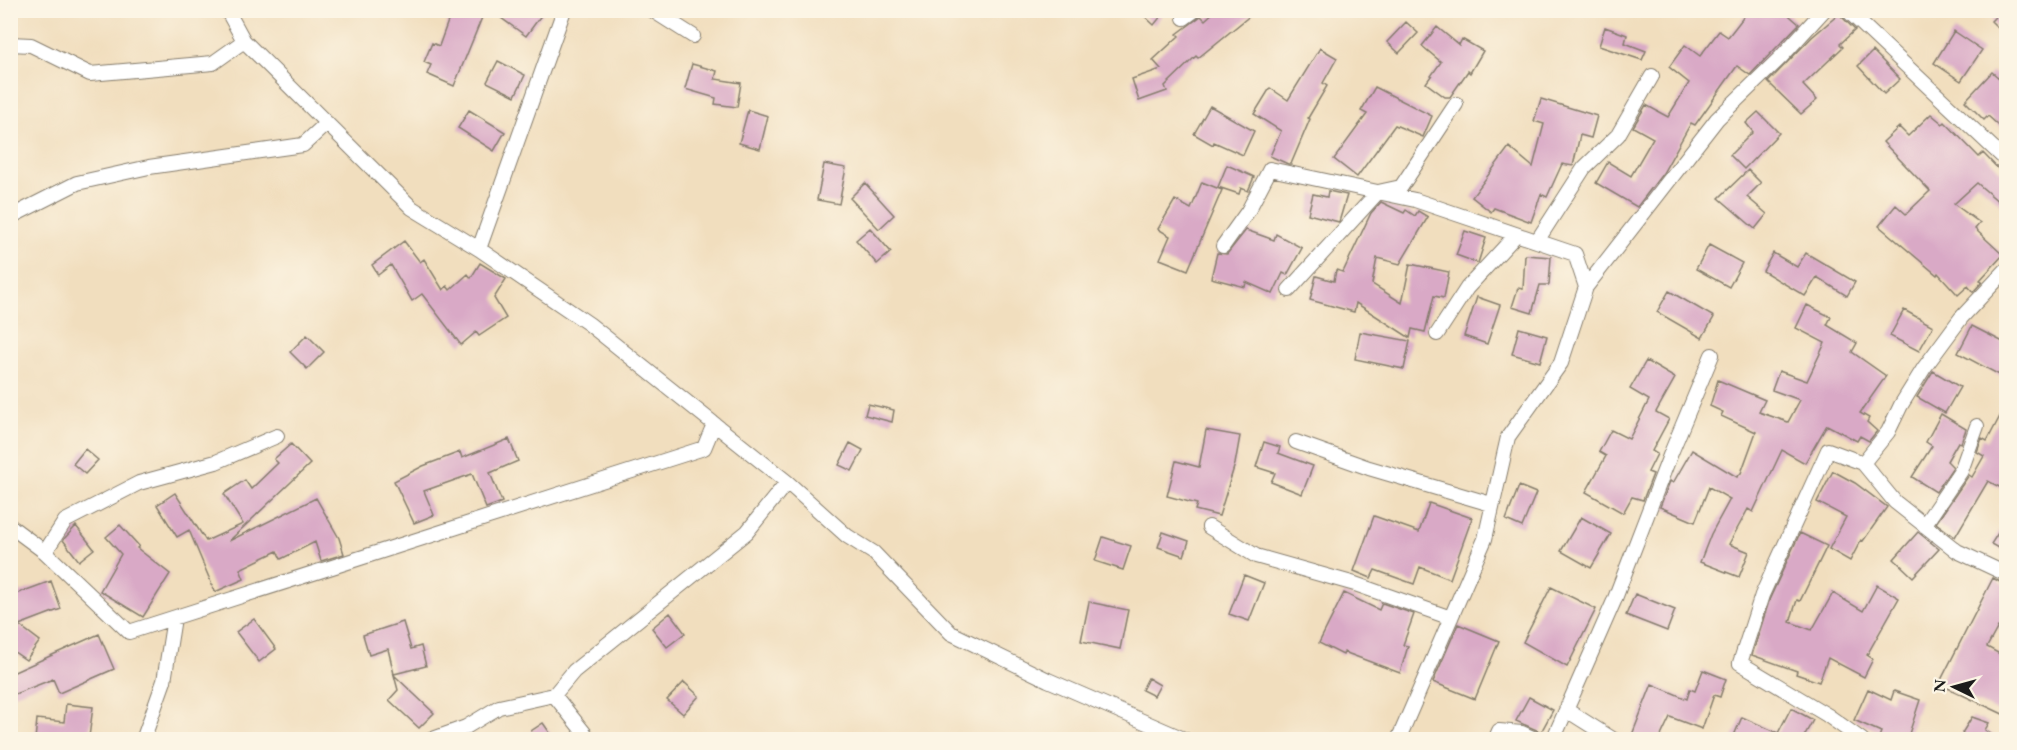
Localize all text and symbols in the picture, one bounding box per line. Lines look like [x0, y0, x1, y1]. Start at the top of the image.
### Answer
north arrow [1924, 657, 1984, 717]
text: N [1929, 678, 1951, 693]

